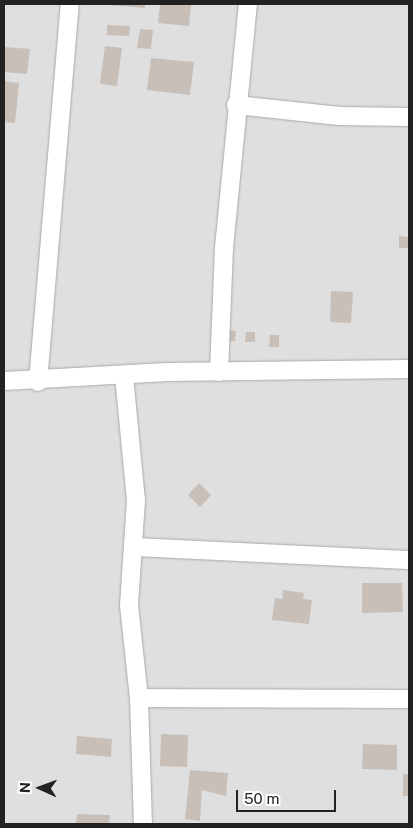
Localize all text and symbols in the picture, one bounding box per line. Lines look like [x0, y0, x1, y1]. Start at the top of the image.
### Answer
north arrow [15, 763, 65, 813]
scale bar [238, 780, 338, 812]
text: N [17, 782, 33, 793]
text: 50 m [244, 790, 279, 807]

